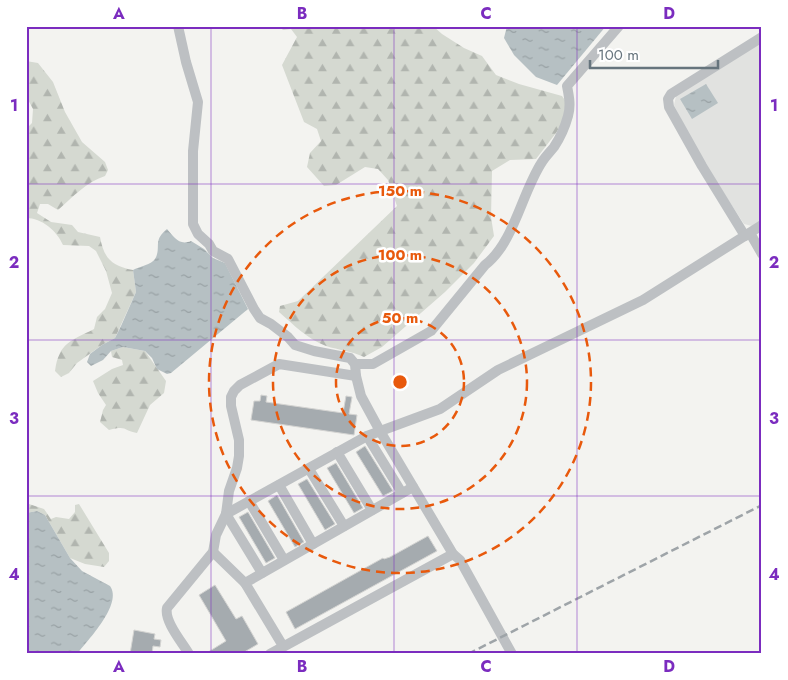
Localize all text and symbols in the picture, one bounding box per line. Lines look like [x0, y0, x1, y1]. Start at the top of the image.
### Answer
text: A [112, 2, 125, 25]
text: B [297, 2, 307, 25]
text: C [480, 2, 492, 25]
text: D [663, 2, 675, 25]
scale bar [590, 38, 718, 70]
text: 100 m [598, 44, 639, 66]
text: 1 [10, 94, 18, 117]
text: 1 [770, 94, 778, 117]
text: 150 m [378, 180, 422, 202]
text: 100 m [378, 244, 422, 266]
text: 2 [9, 251, 19, 274]
text: 2 [769, 251, 779, 274]
text: 50 m [382, 307, 418, 329]
centre of rings [391, 373, 409, 391]
text: 3 [9, 407, 19, 430]
text: 3 [769, 407, 779, 430]
text: 4 [8, 563, 20, 586]
text: 4 [768, 563, 780, 586]
text: A [112, 655, 125, 678]
text: B [297, 655, 307, 678]
text: C [480, 655, 492, 678]
text: D [663, 655, 675, 678]

